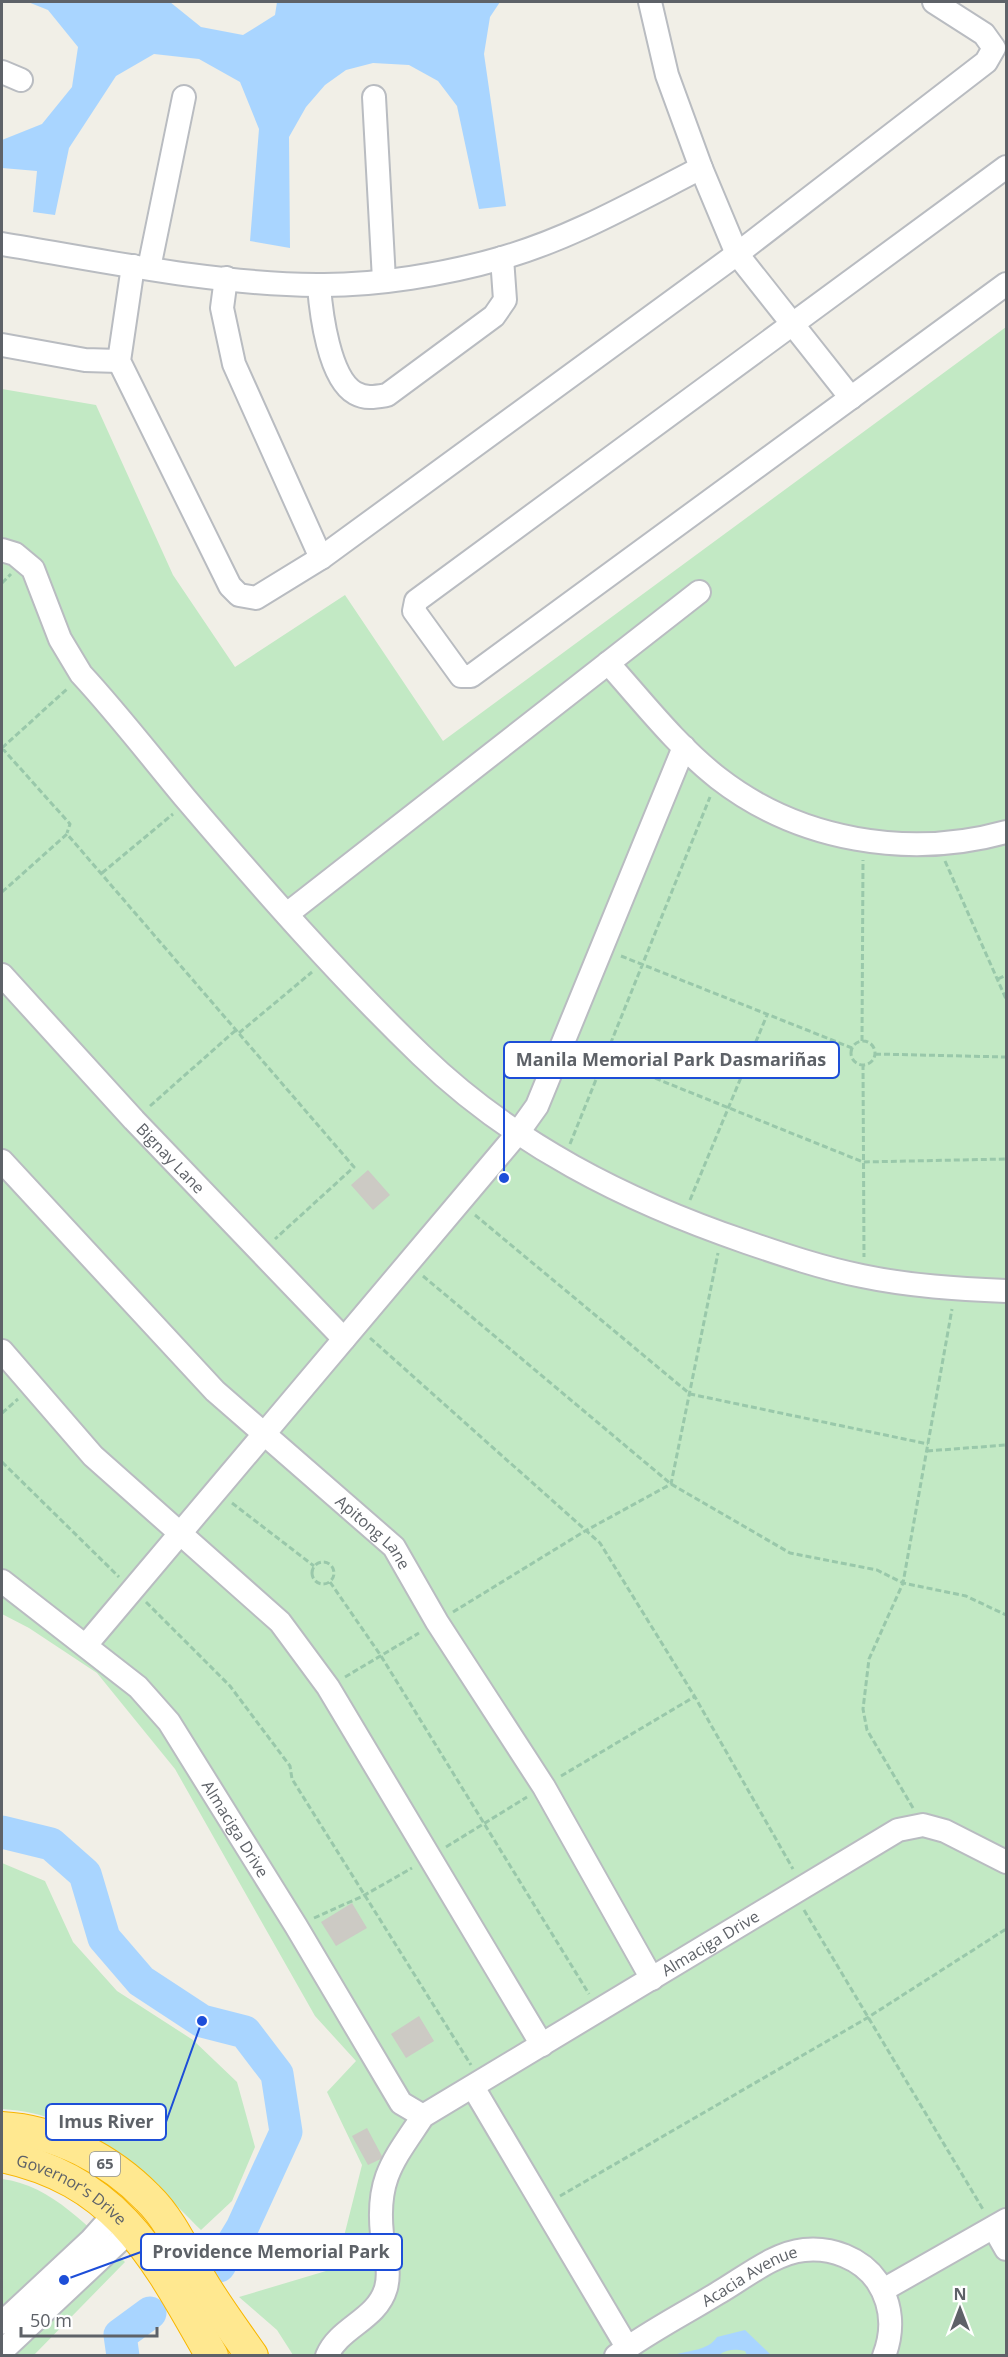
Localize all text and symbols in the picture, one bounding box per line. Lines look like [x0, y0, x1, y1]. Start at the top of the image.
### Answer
callout: Manila Memorial Park Dasmariñas [504, 1042, 839, 1078]
text: Manila Memorial Park Dasmariñas [516, 1047, 826, 1071]
street label: Bignay Lane [132, 1118, 210, 1198]
street label: Apitong Lane [331, 1490, 416, 1573]
street label: Almaciga Drive [197, 1776, 274, 1882]
street label: Almaciga Drive [657, 1905, 763, 1981]
callout: Imus River [46, 2104, 166, 2140]
text: Imus River [58, 2109, 154, 2133]
street label: Governor's Drive [14, 2149, 132, 2230]
road number: 65 [90, 2152, 120, 2176]
callout: Providence Memorial Park [141, 2234, 402, 2270]
text: Providence Memorial Park [152, 2239, 391, 2263]
street label: Acacia Avenue [697, 2240, 800, 2311]
north arrow [930, 2279, 990, 2339]
text: N [953, 2283, 967, 2305]
scale bar [21, 2300, 158, 2338]
text: 50 m [30, 2308, 72, 2332]

